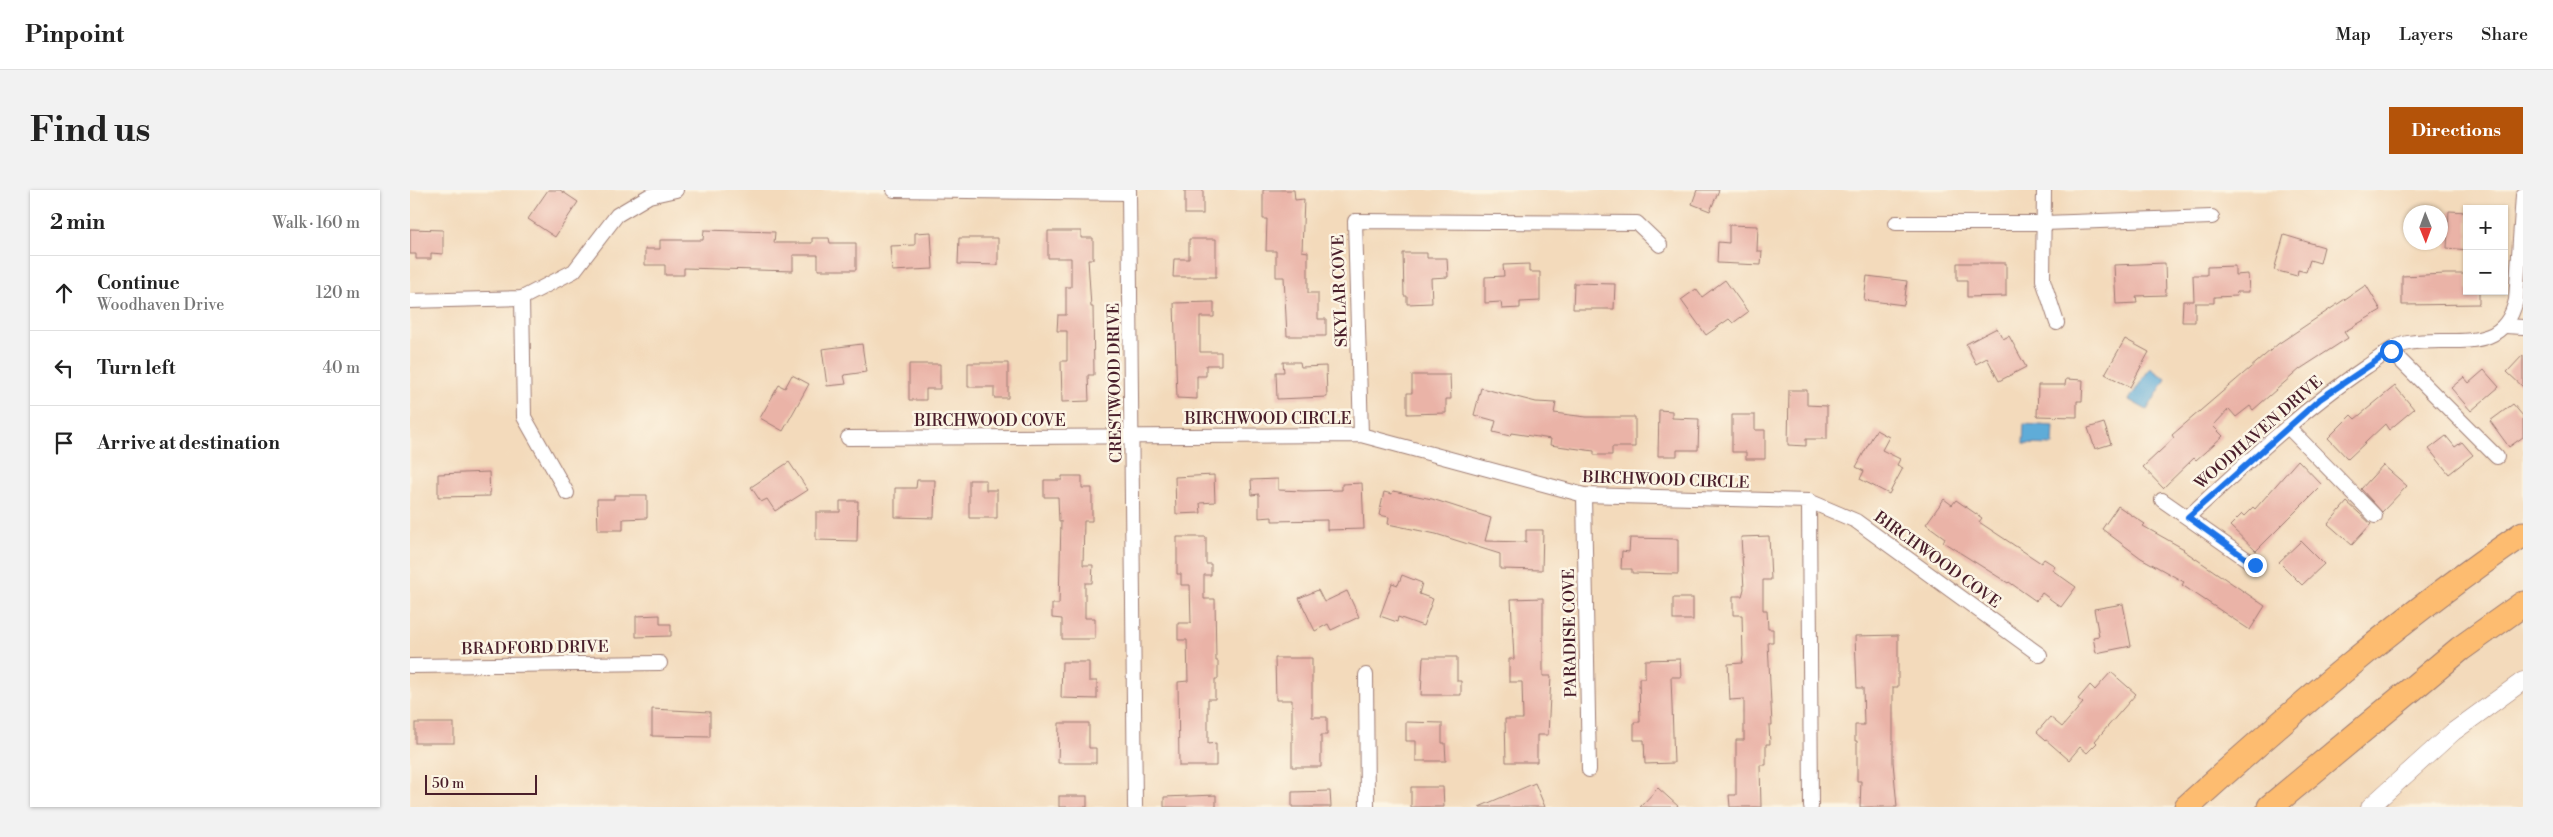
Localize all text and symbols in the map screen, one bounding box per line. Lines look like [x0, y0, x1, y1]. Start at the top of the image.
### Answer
text: Pinpoint [25, 20, 124, 50]
text: Map [2336, 23, 2371, 46]
text: Layers [2399, 23, 2453, 46]
text: Share [2481, 23, 2528, 46]
button: Directions [2389, 107, 2523, 154]
text: Find us [30, 109, 150, 152]
north arrow [2403, 205, 2448, 250]
map controls [2463, 205, 2508, 295]
button: + [2463, 205, 2508, 250]
text: 2 min [50, 210, 105, 236]
text: Walk · 160 m [272, 213, 360, 233]
street label: SKYLAR COVE [1328, 234, 1352, 348]
button: − [2463, 250, 2508, 295]
text: Continue [97, 271, 180, 295]
icon: ahead [50, 279, 78, 307]
text: 120 m [316, 283, 360, 303]
text: Woodhaven Drive [97, 295, 224, 315]
street label: CRESTWOOD DRIVE [1104, 303, 1126, 463]
route start [2380, 340, 2403, 363]
icon: left [50, 354, 78, 382]
text: Turn left [97, 356, 176, 380]
text: 40 m [323, 358, 360, 378]
street label: WOODHAVEN DRIVE [2190, 372, 2327, 494]
street label: BIRCHWOOD CIRCLE [1183, 409, 1352, 429]
street label: BIRCHWOOD COVE [913, 411, 1066, 431]
icon: arrive [50, 429, 78, 457]
text: Arrive at destination [97, 431, 280, 455]
street label: BIRCHWOOD CIRCLE [1581, 467, 1750, 493]
street label: BIRCHWOOD COVE [1869, 507, 2005, 612]
route end [2244, 554, 2267, 577]
street label: PARADISE COVE [1559, 568, 1581, 698]
street label: BRADFORD DRIVE [460, 637, 609, 659]
scale bar [425, 772, 538, 795]
text: 50 m [432, 775, 464, 793]

